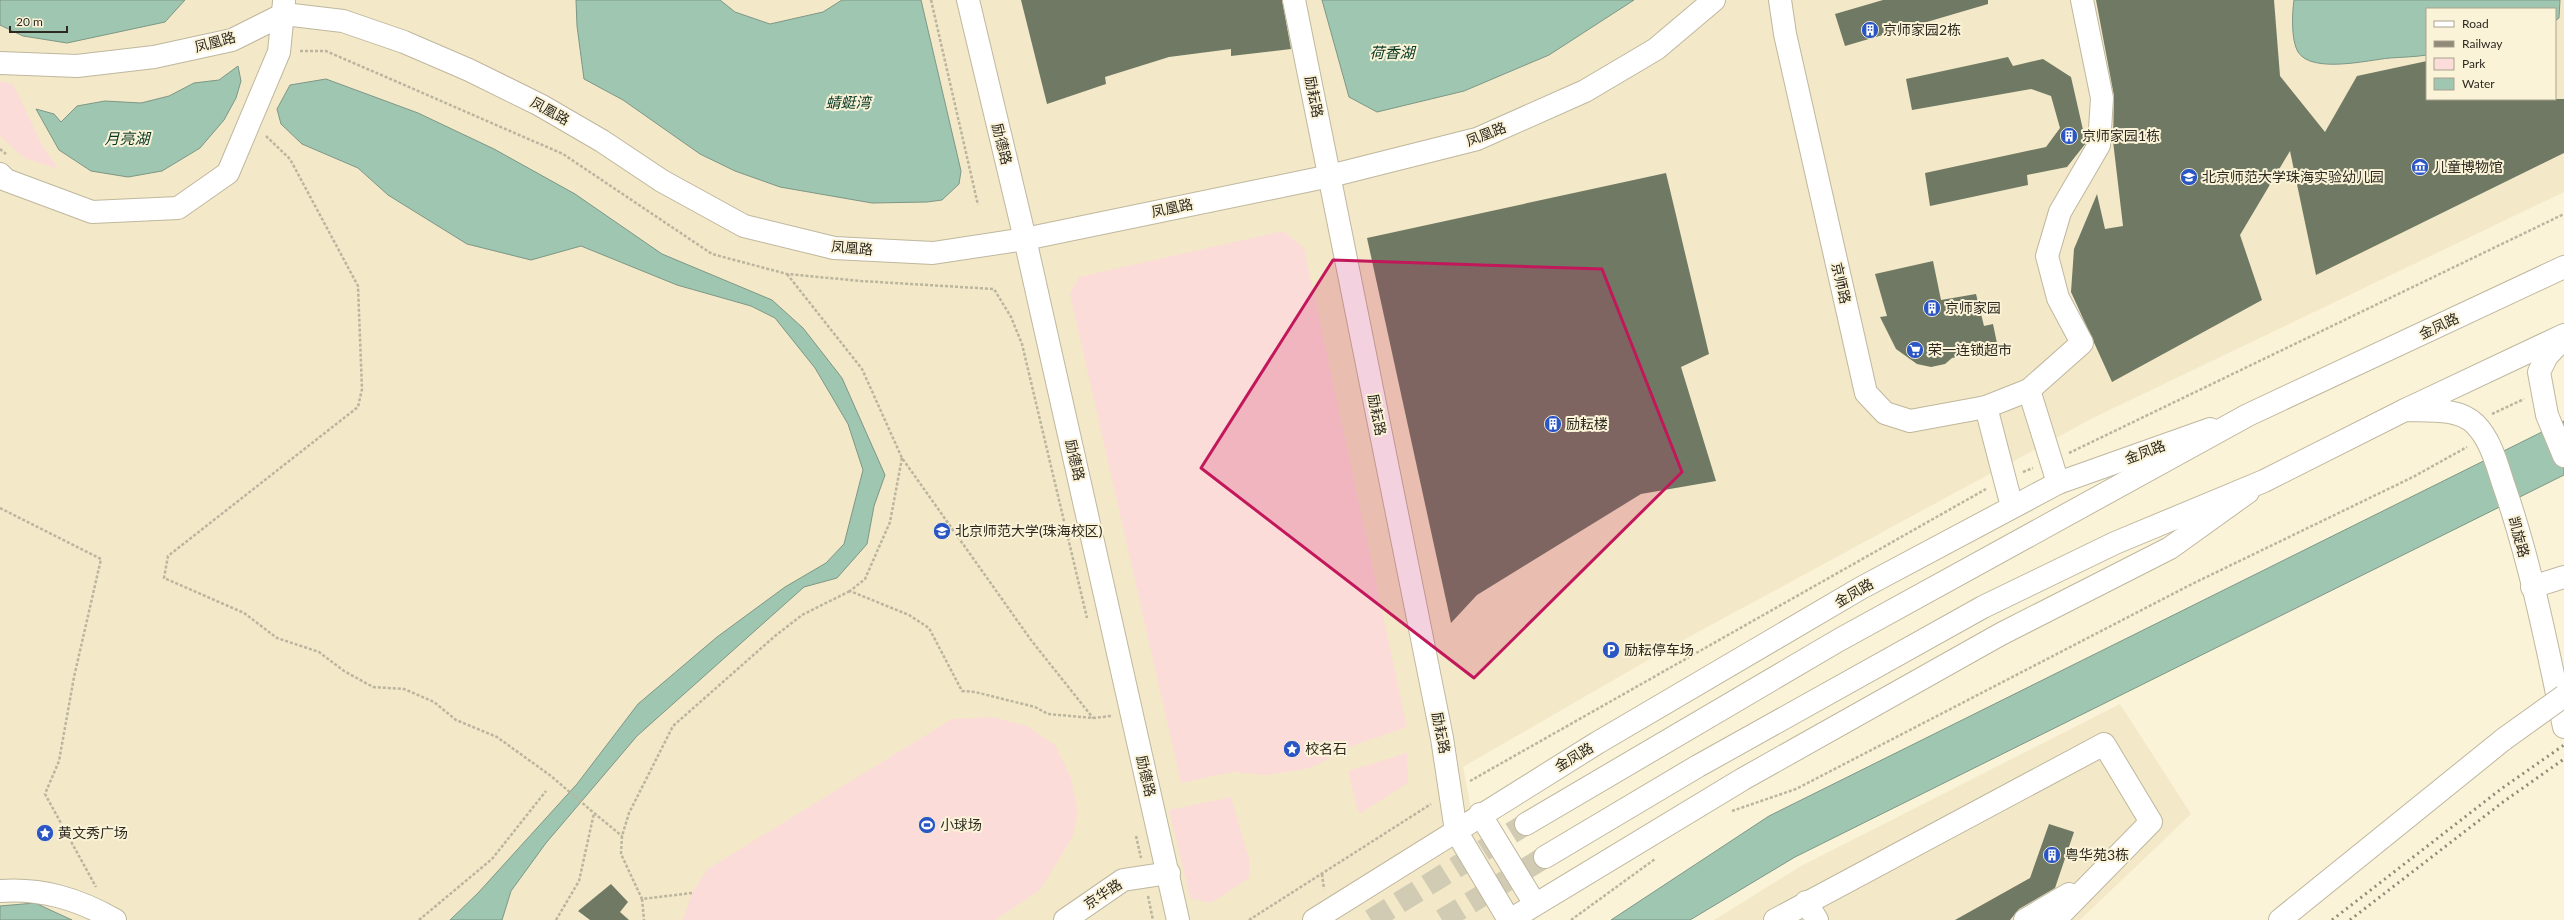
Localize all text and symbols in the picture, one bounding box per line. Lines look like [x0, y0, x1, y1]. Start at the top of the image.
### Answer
scale bar [10, 8, 67, 34]
legend [2426, 8, 2556, 100]
text: 20 m [16, 14, 43, 29]
text: Road [2462, 16, 2489, 31]
building icon: 京师家园2栋 [1860, 20, 1880, 40]
place label: 京师家园2栋 [1883, 21, 1961, 38]
street label: 凤凰路 [192, 28, 237, 55]
text: Railway [2462, 36, 2503, 51]
water label: 荷香湖 [1369, 43, 1416, 61]
text: Park [2462, 56, 2486, 71]
street label: 励耘路 [1302, 75, 1327, 119]
text: Water [2462, 76, 2495, 91]
street label: 凤凰路 [528, 93, 573, 128]
water label: 蜻蜓湾 [825, 93, 873, 111]
street label: 凤凰路 [1463, 118, 1508, 149]
street label: 励德路 [989, 121, 1016, 166]
building icon: 京师家园1栋 [2059, 126, 2079, 146]
place label: 京师家园1栋 [2082, 127, 2160, 144]
water label: 月亮湖 [104, 129, 151, 147]
museum icon: 儿童博物馆 [2410, 157, 2430, 177]
place label: 儿童博物馆 [2433, 158, 2503, 175]
school or university icon: 北京师范大学珠海实验幼儿园 [2179, 167, 2199, 187]
place label: 北京师范大学珠海实验幼儿园 [2202, 168, 2384, 185]
street label: 凤凰路 [1150, 195, 1194, 220]
street label: 凤凰路 [830, 237, 874, 258]
street label: 京师路 [1828, 261, 1854, 305]
building icon: 京师家园 [1922, 298, 1942, 318]
place label: 京师家园 [1945, 299, 2001, 316]
street label: 金凤路 [2416, 309, 2461, 342]
supermarket icon: 荣一连锁超市 [1905, 340, 1925, 360]
place label: 荣一连锁超市 [1928, 341, 2012, 358]
street label: 励耘路 [1365, 393, 1390, 437]
building icon: 励耘楼 [1543, 414, 1563, 434]
place label: 励耘楼 [1566, 415, 1608, 432]
street label: 金凤路 [2122, 436, 2167, 467]
street label: 励德路 [1062, 438, 1088, 482]
street label: 凯旋路 [2506, 514, 2533, 559]
school or university icon: 北京师范大学(珠海校区) [932, 521, 952, 541]
place label: 北京师范大学(珠海校区) [955, 522, 1103, 539]
street label: 金凤路 [1831, 575, 1876, 610]
parking icon: 励耘停车场 [1601, 640, 1621, 660]
place label: 励耘停车场 [1624, 641, 1694, 658]
street label: 励耘路 [1429, 711, 1454, 755]
street label: 金凤路 [1551, 738, 1596, 775]
place icon: 校名石 [1282, 739, 1302, 759]
place label: 校名石 [1305, 740, 1347, 757]
street label: 励德路 [1133, 754, 1159, 798]
sports icon: 小球场 [917, 815, 937, 835]
place label: 小球场 [940, 816, 982, 833]
place icon: 黄文秀广场 [35, 823, 55, 843]
place label: 黄文秀广场 [58, 824, 128, 841]
building icon: 粤华苑3栋 [2042, 845, 2062, 865]
place label: 粤华苑3栋 [2065, 846, 2129, 863]
street label: 京华路 [1080, 875, 1125, 912]

